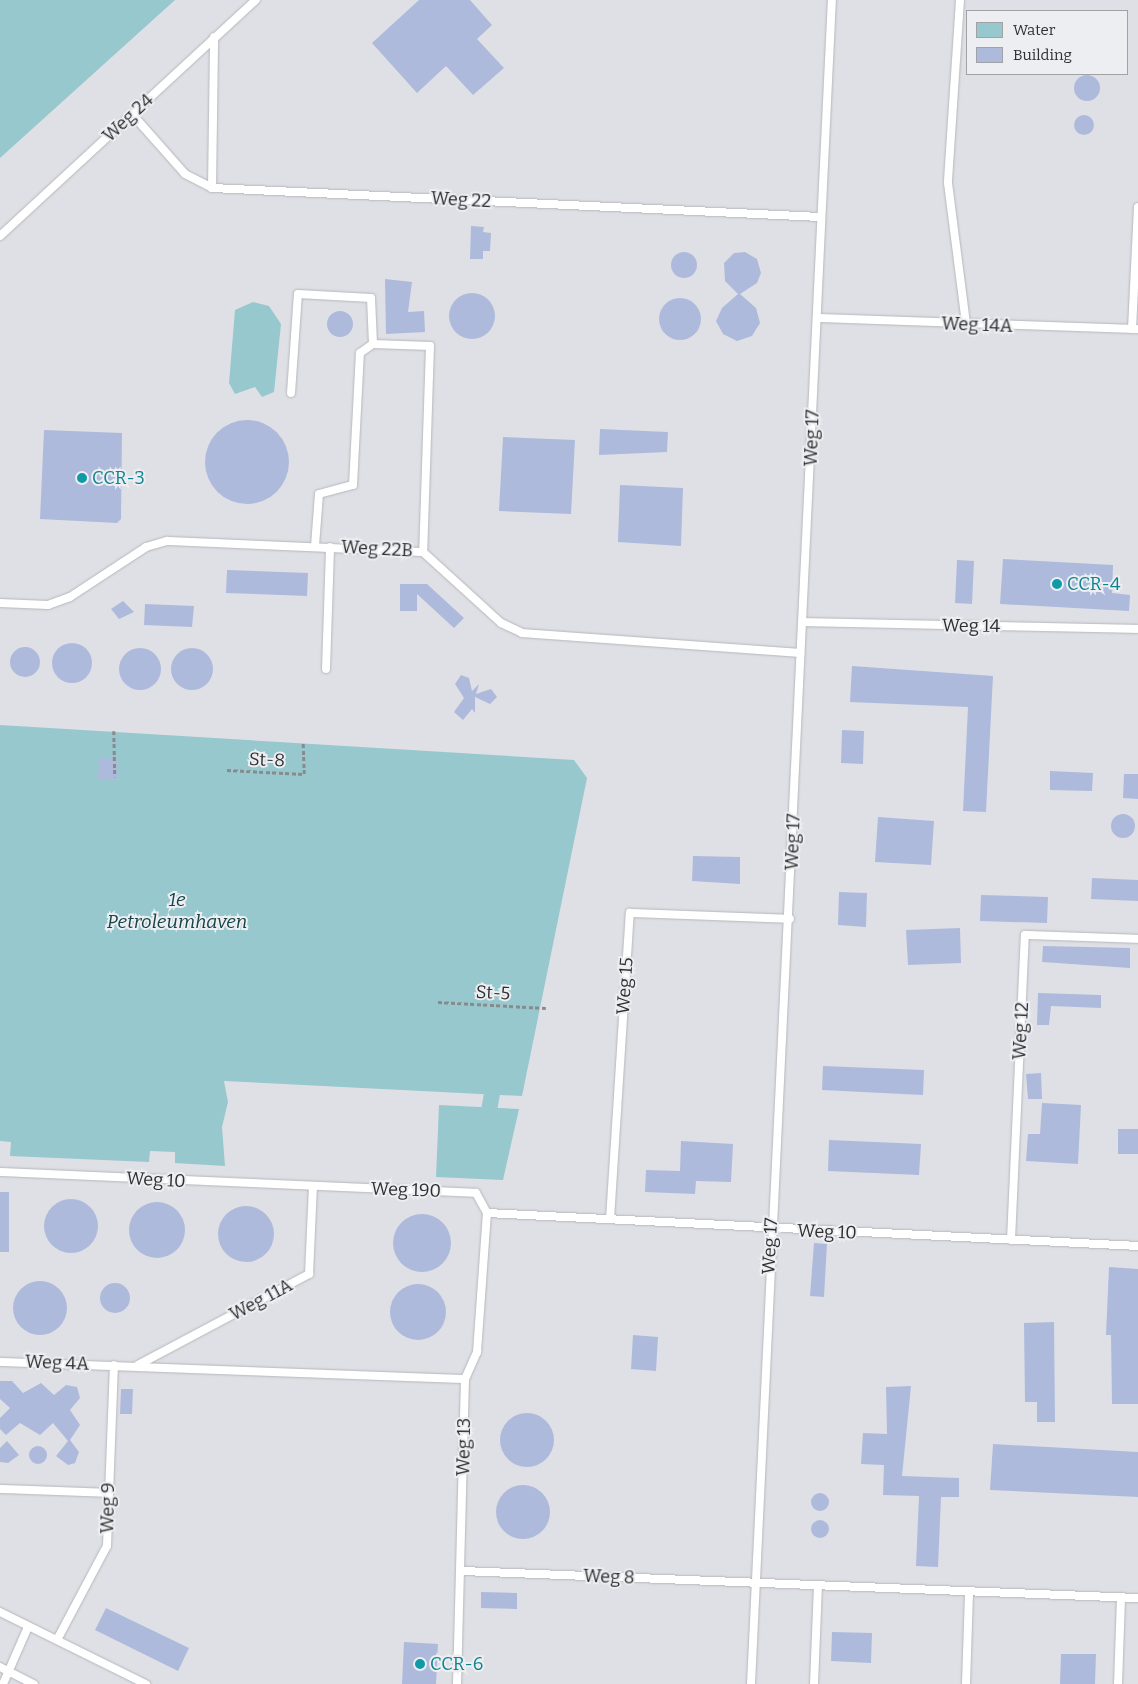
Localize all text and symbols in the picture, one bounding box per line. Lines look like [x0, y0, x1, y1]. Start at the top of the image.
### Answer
legend [966, 10, 1128, 75]
text: Water [1013, 21, 1055, 39]
text: Building [1013, 46, 1072, 64]
street label: Weg 24 [98, 89, 158, 147]
street label: Weg 22 [430, 188, 492, 212]
street label: Weg 14A [941, 313, 1013, 337]
street label: Weg 17 [800, 409, 824, 467]
place label: CCR-3 [92, 467, 145, 489]
marker: CCR-3 [76, 472, 88, 484]
street label: Weg 22B [341, 536, 413, 562]
place label: CCR-4 [1067, 573, 1120, 595]
marker: CCR-4 [1051, 578, 1063, 590]
street label: Weg 14 [942, 615, 1000, 637]
street label: St-8 [249, 749, 285, 771]
street label: Weg 17 [781, 813, 805, 871]
water label: 1e Petroleumhaven [107, 889, 247, 933]
street label: Weg 15 [612, 957, 638, 1015]
street label: St-5 [475, 981, 511, 1005]
street label: Weg 12 [1009, 1002, 1033, 1060]
street label: Weg 10 [126, 1168, 186, 1192]
street label: Weg 190 [371, 1178, 441, 1202]
street label: Weg 17 [758, 1217, 782, 1275]
street label: Weg 10 [797, 1220, 857, 1244]
street label: Weg 11A [226, 1275, 296, 1325]
street label: Weg 4A [25, 1351, 89, 1375]
street label: Weg 13 [453, 1418, 475, 1476]
street label: Weg 9 [97, 1482, 119, 1534]
street label: Weg 8 [583, 1565, 635, 1589]
place label: CCR-6 [430, 1653, 483, 1675]
marker: CCR-6 [414, 1658, 426, 1670]

